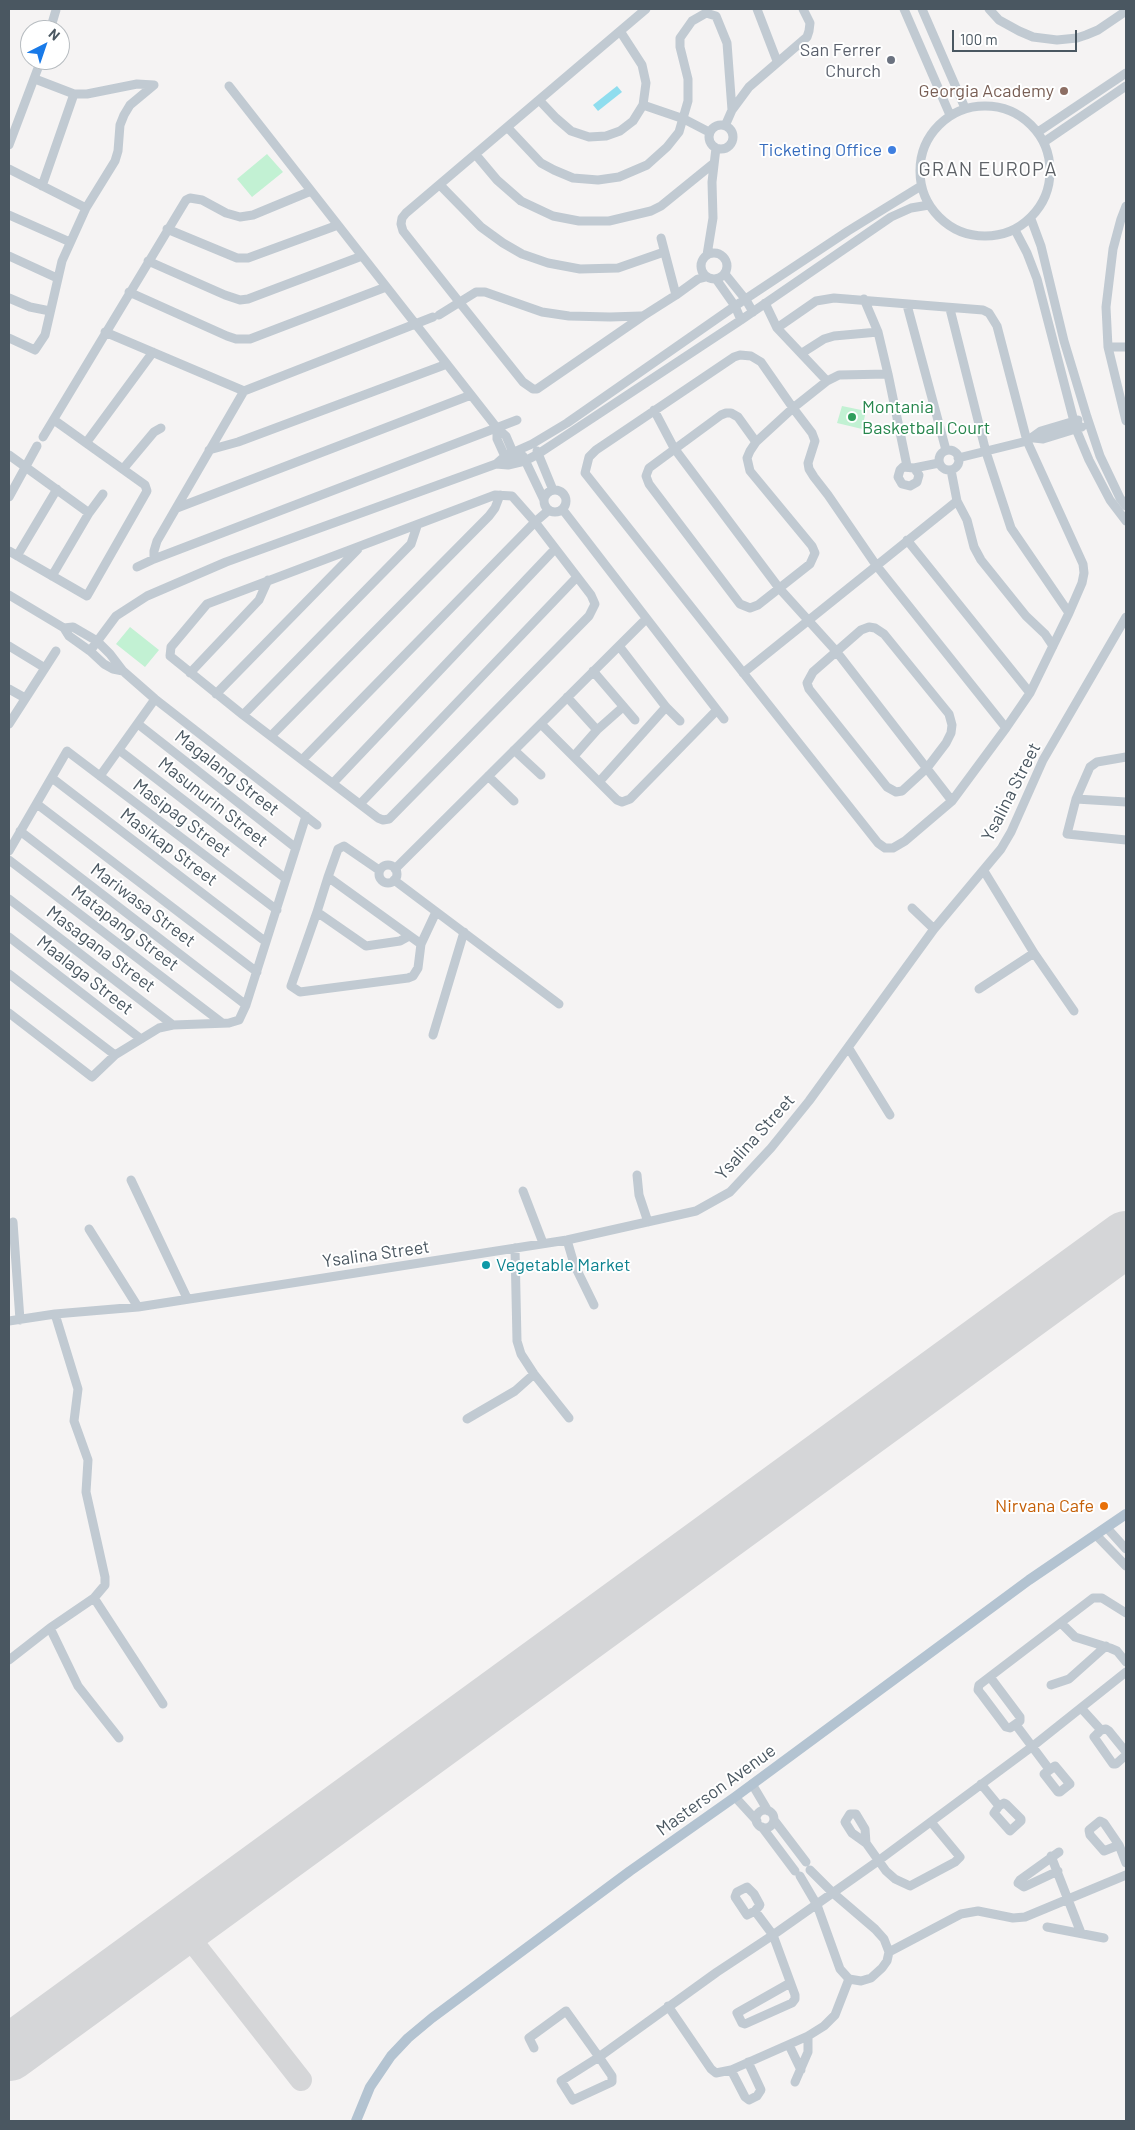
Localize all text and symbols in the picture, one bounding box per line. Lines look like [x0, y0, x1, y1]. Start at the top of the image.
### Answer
north arrow [20, 20, 70, 70]
scale bar [955, 20, 1080, 52]
text: N [45, 25, 64, 44]
text: 100 m [960, 30, 998, 48]
place label: San Ferrer Church [800, 39, 881, 82]
marker: San Ferrer Church [885, 54, 897, 66]
place label: Georgia Academy [919, 80, 1054, 102]
marker: Georgia Academy [1058, 85, 1070, 97]
place label: Ticketing Office [759, 139, 882, 161]
marker: Ticketing Office [886, 144, 898, 156]
district label: GRAN EUROPA [917, 157, 1059, 181]
place label: Montania Basketball Court [862, 396, 990, 438]
marker: Montania Basketball Court [846, 411, 858, 423]
street label: Magalang Street [171, 726, 283, 820]
street label: Ysalina Street [977, 739, 1045, 845]
street label: Masunurin Street [154, 752, 272, 852]
street label: Masipag Street [129, 774, 235, 862]
street label: Masikap Street [116, 803, 222, 891]
street label: Mariwasa Street [86, 859, 200, 951]
street label: Matapang Street [67, 881, 183, 975]
street label: Masagana Street [42, 901, 160, 997]
street label: Maalaga Street [33, 931, 137, 1019]
street label: Ysalina Street [711, 1090, 799, 1184]
street label: Ysalina Street [321, 1236, 431, 1272]
place label: Vegetable Market [496, 1254, 631, 1276]
marker: Vegetable Market [480, 1259, 492, 1271]
place label: Nirvana Cafe [995, 1495, 1094, 1517]
marker: Nirvana Cafe [1098, 1500, 1110, 1512]
street label: Masterson Avenue [652, 1740, 780, 1840]

